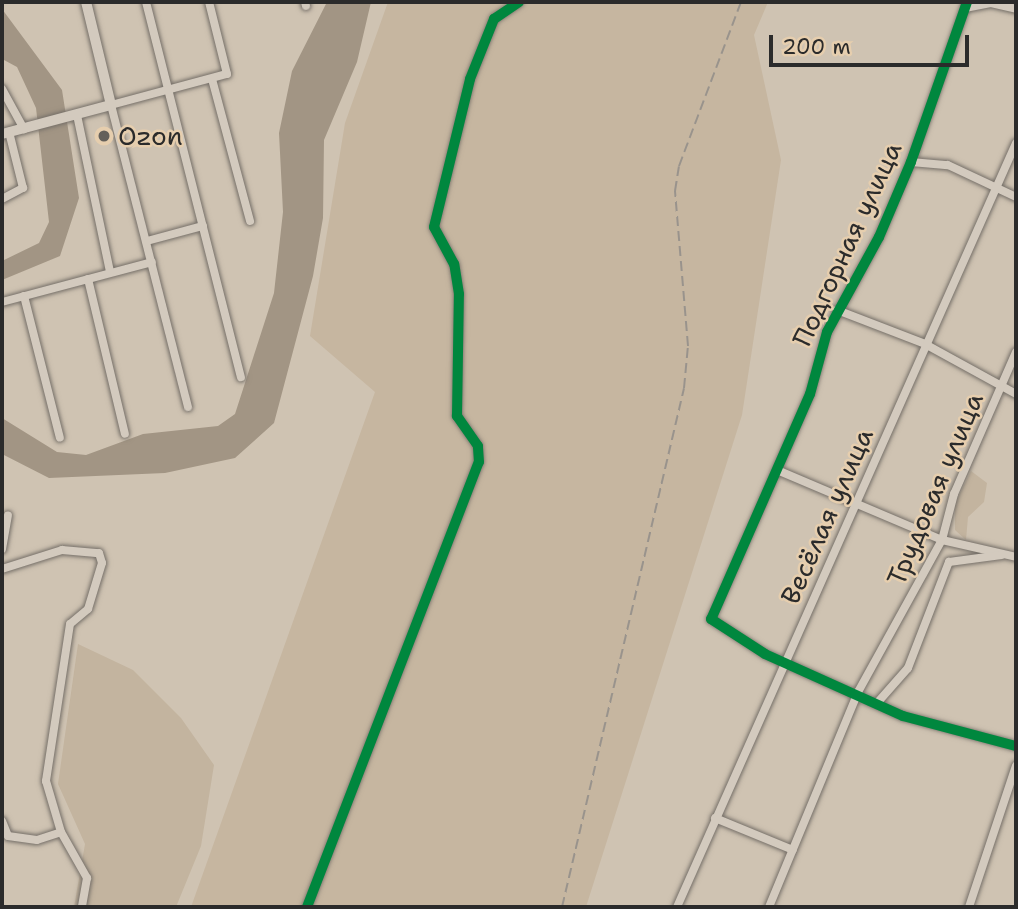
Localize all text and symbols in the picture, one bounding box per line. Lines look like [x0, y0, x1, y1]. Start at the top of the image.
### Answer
scale bar [773, 21, 972, 65]
text: 200 m [782, 33, 851, 61]
place label: Ozon [118, 120, 183, 152]
marker: Ozon [96, 128, 112, 144]
street label: Подгорная улица [786, 137, 908, 351]
street label: Трудовая улица [880, 388, 990, 590]
street label: Весёлая улица [774, 423, 880, 609]

